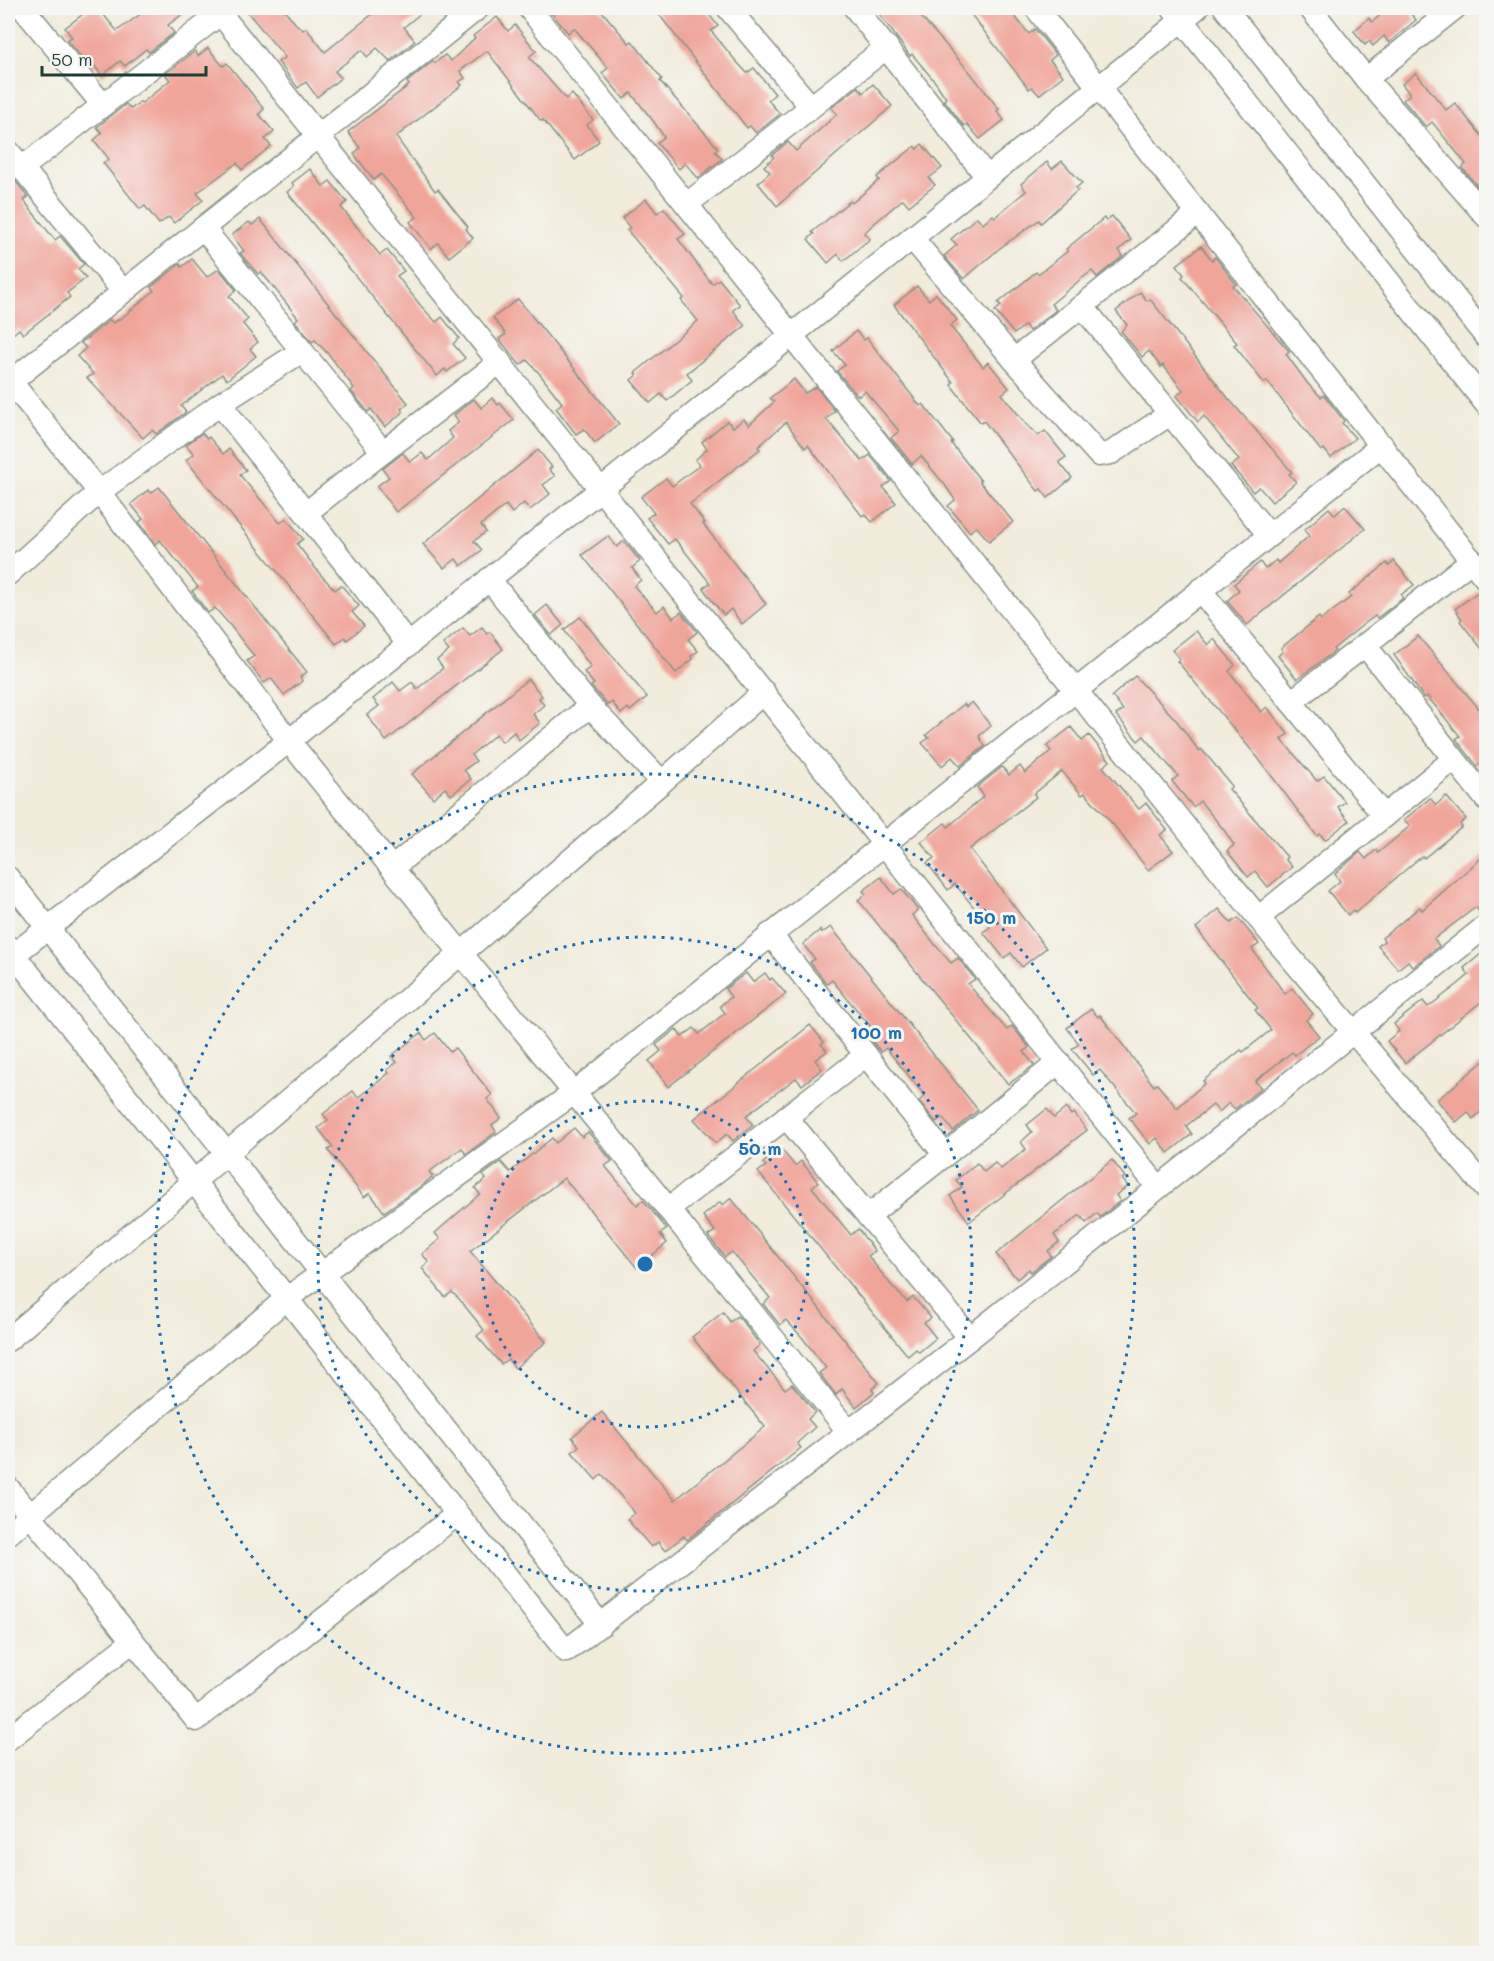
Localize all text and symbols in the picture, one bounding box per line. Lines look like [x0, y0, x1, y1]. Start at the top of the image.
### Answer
scale bar [42, 39, 206, 77]
text: 50 m [51, 47, 93, 71]
text: 150 m [966, 905, 1016, 929]
text: 100 m [850, 1020, 902, 1044]
text: 50 m [739, 1136, 781, 1160]
centre of rings [635, 1254, 655, 1274]

